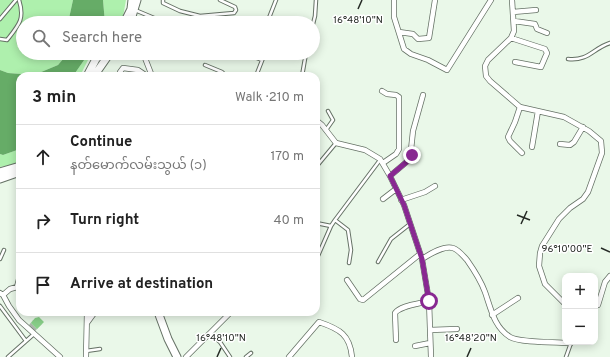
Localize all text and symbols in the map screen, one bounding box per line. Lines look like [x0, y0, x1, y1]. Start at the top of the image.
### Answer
text: 16°48'10"N [333, 14, 383, 27]
search box [16, 16, 320, 60]
icon: search [30, 27, 52, 49]
text: Search here [62, 29, 142, 48]
text: 3 min [32, 87, 76, 109]
text: Walk · 210 m [235, 90, 304, 106]
text: Continue [70, 133, 132, 152]
icon: ahead [32, 146, 54, 168]
route end [403, 146, 421, 164]
text: 170 m [270, 149, 304, 165]
text: နတ်မောက်လမ်းသွယ် (၁) [70, 158, 207, 174]
icon: right [32, 210, 54, 232]
text: Turn right [70, 211, 139, 230]
text: 40 m [274, 213, 304, 229]
text: 96°10'00"E [541, 243, 593, 256]
map controls [562, 273, 598, 345]
button: + [562, 273, 598, 309]
icon: arrive [32, 274, 54, 296]
text: Arrive at destination [70, 275, 213, 294]
route start [420, 292, 438, 310]
button: − [562, 309, 598, 345]
text: 16°48'10"N [196, 332, 246, 345]
text: 16°48'20"N [445, 332, 497, 345]

